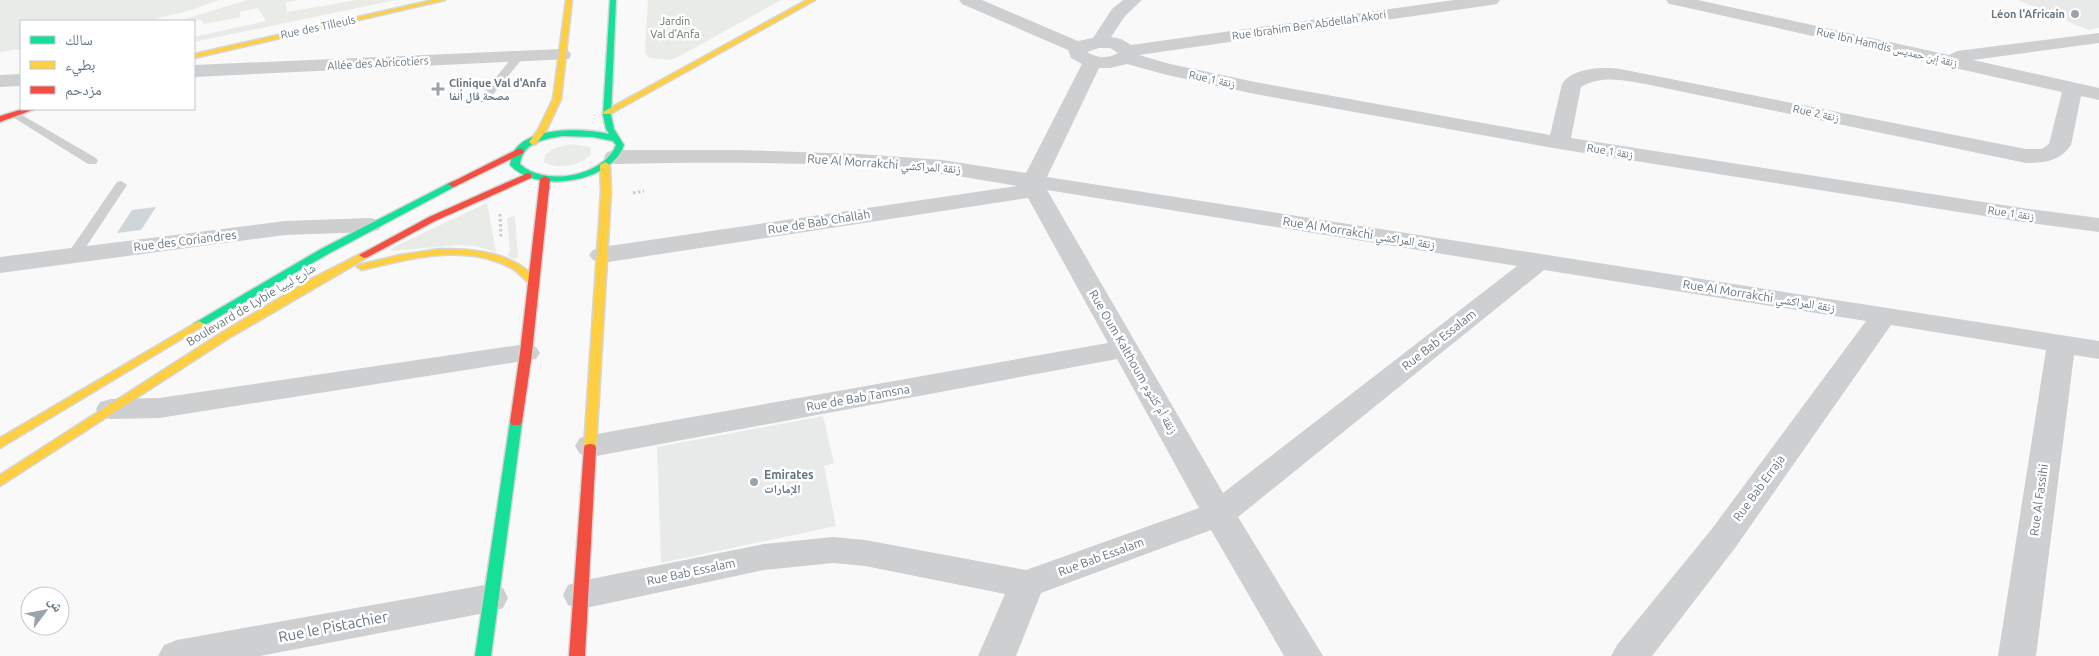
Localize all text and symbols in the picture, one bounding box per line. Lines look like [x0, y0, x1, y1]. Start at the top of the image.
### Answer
street label: Rue Ibrahim Ben Abdellah Akori [1231, 8, 1387, 42]
place label: Léon l'Africain [1991, 8, 2065, 20]
marker: Léon l'Africain [2069, 8, 2081, 20]
street label: Rue des Tilleuls [279, 13, 357, 41]
park label: Jardin Val d'Anfa [650, 15, 700, 40]
legend [20, 20, 195, 110]
street label: Rue Ibn Hamdis زنقة إبن حمديس [1815, 25, 1959, 71]
text: سالك [65, 31, 93, 48]
street label: Allée des Abricotiers [327, 54, 429, 72]
text: بطيء [65, 56, 95, 77]
street label: Rue 1 زنقة [1188, 68, 1236, 90]
place label: Clinique Val d'Anfa مصحة ڤال أنفا [449, 77, 546, 104]
text: مزدحم [65, 81, 102, 100]
marker: Clinique Val d'Anfa مصحة ڤال أنفا [431, 82, 445, 96]
street label: Rue 2 زنقة [1792, 102, 1840, 124]
street label: Rue 1 زنقة [1586, 141, 1634, 161]
street label: Rue Al Morrakchi زنقة المراكشي [806, 152, 962, 179]
street label: Rue 1 زنقة [1987, 204, 2035, 222]
street label: Rue de Bab Challah [767, 207, 871, 236]
street label: Rue Al Morrakchi زنقة المراكشي [1281, 214, 1437, 255]
street label: Rue des Coriandres [133, 228, 237, 253]
street label: Boulevard de Lybie شارع ليبيا [184, 261, 319, 350]
street label: Rue Al Morrakchi زنقة المراكشي [1681, 277, 1837, 318]
street label: Rue Oum Kalthoum زنقة أم كلثوم [1085, 287, 1180, 437]
street label: Rue Bab Essalam [1399, 307, 1478, 373]
street label: Rue de Bab Tamsna [805, 382, 911, 413]
street label: Rue Bab Erraja [1730, 452, 1787, 523]
street label: Rue Al Fassihi [2027, 463, 2050, 537]
place label: Emirates الإمارات [764, 468, 814, 496]
marker: Emirates الإمارات [748, 476, 760, 488]
street label: Rue Bab Essalam [1056, 535, 1145, 578]
street label: Rue Bab Essalam [645, 556, 736, 587]
north arrow [20, 586, 70, 636]
text: ش [44, 594, 67, 615]
street label: Rue le Pistachier [277, 608, 389, 645]

